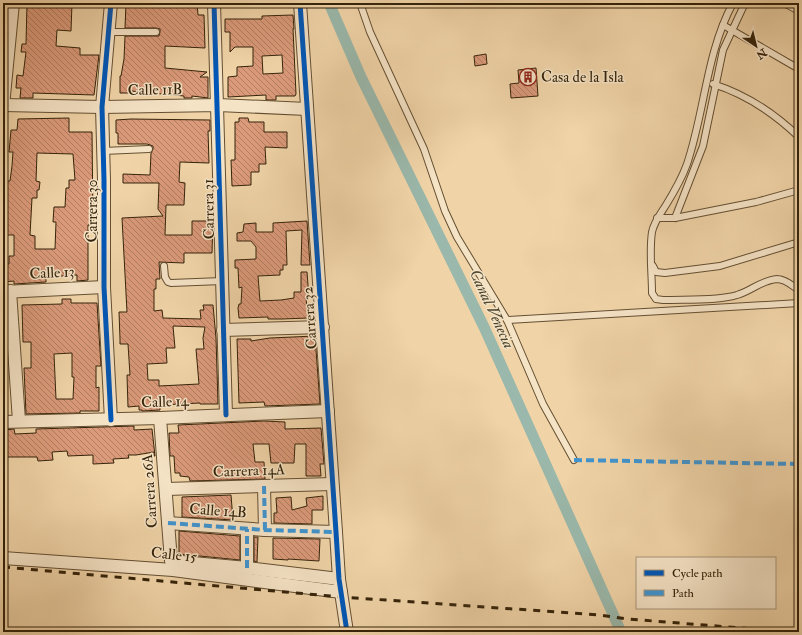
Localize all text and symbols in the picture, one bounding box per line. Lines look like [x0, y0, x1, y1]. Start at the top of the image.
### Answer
north arrow [736, 26, 776, 66]
text: N [753, 45, 770, 63]
building icon: Casa de la Isla [518, 67, 538, 87]
place label: Casa de la Isla [541, 68, 625, 87]
street label: Calle 11B [127, 80, 183, 100]
street label: Carrera 31 [199, 179, 219, 239]
street label: Carrera 30 [83, 180, 102, 242]
street label: Calle 13 [29, 262, 75, 284]
water label: Canal Venecia [465, 266, 519, 352]
street label: Carrera 32 [298, 286, 322, 350]
street label: Calle 14 [141, 392, 190, 412]
street label: Carrera 26A [138, 453, 162, 529]
street label: Carrera 14A [213, 460, 286, 482]
street label: Calle 14B [189, 500, 247, 522]
street label: Calle 15 [150, 543, 198, 567]
legend [636, 557, 776, 609]
text: Cycle path [672, 566, 723, 581]
text: Path [672, 586, 695, 601]

